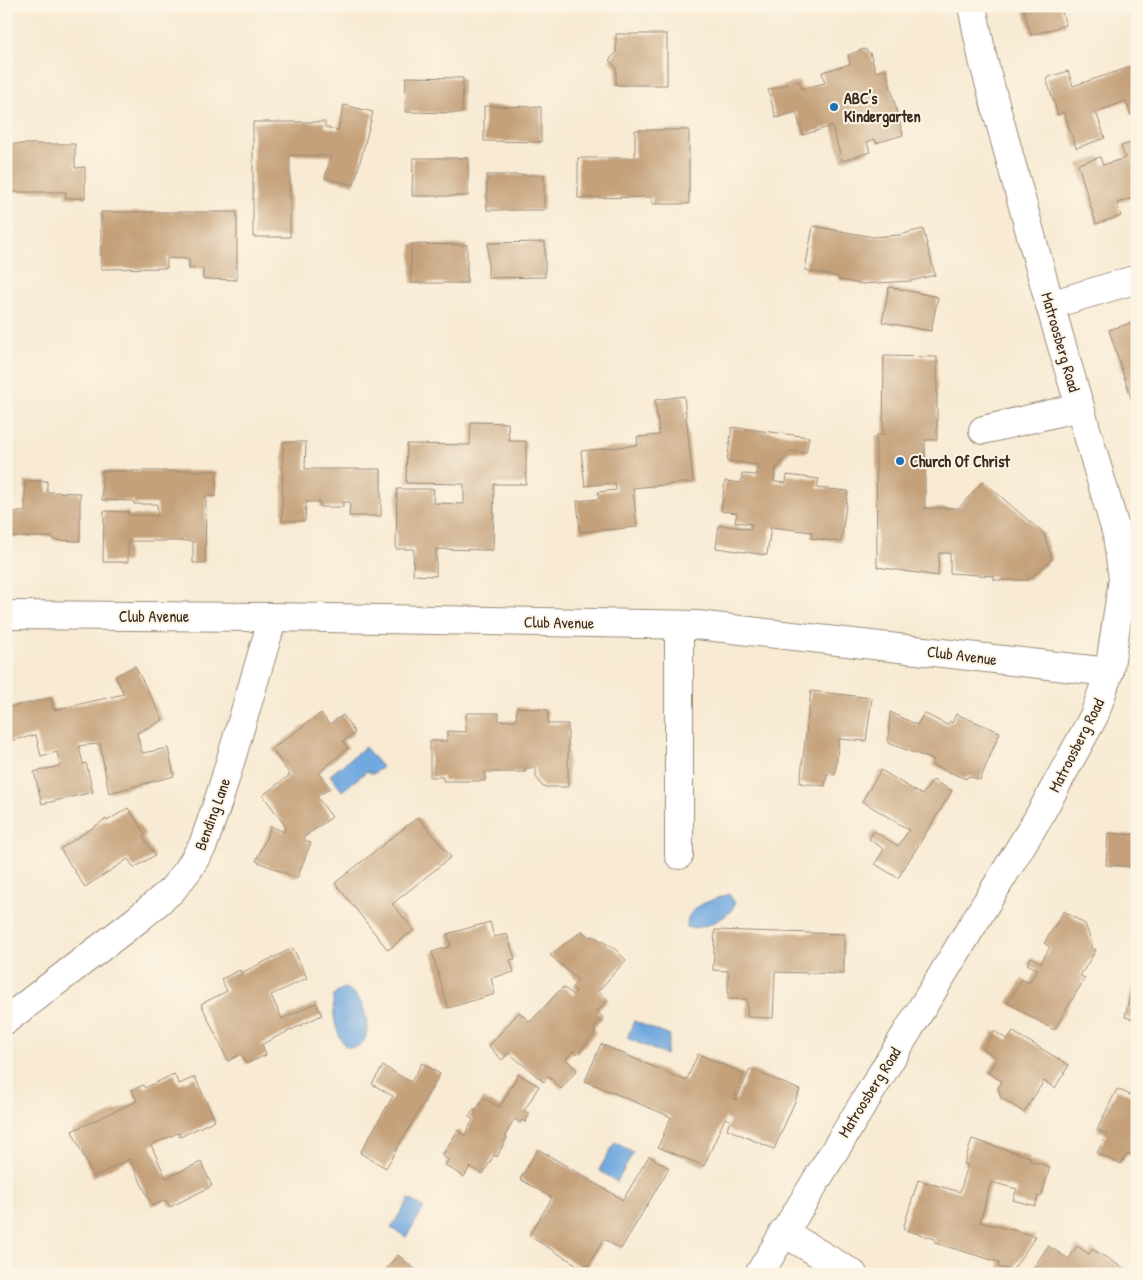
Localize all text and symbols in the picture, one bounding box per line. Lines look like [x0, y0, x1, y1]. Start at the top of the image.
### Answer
place label: ABC's Kindergarten [844, 87, 921, 128]
marker: ABC's Kindergarten [828, 101, 840, 113]
street label: Matroosberg Road [1036, 290, 1086, 394]
place label: Church Of Christ [910, 450, 1010, 472]
marker: Church Of Christ [894, 455, 906, 467]
street label: Club Avenue [119, 605, 190, 627]
street label: Club Avenue [524, 610, 595, 634]
street label: Club Avenue [926, 640, 999, 670]
street label: Matroosberg Road [1043, 694, 1109, 796]
street label: Bending Lane [189, 774, 235, 853]
street label: Matroosberg Road [832, 1043, 906, 1141]

